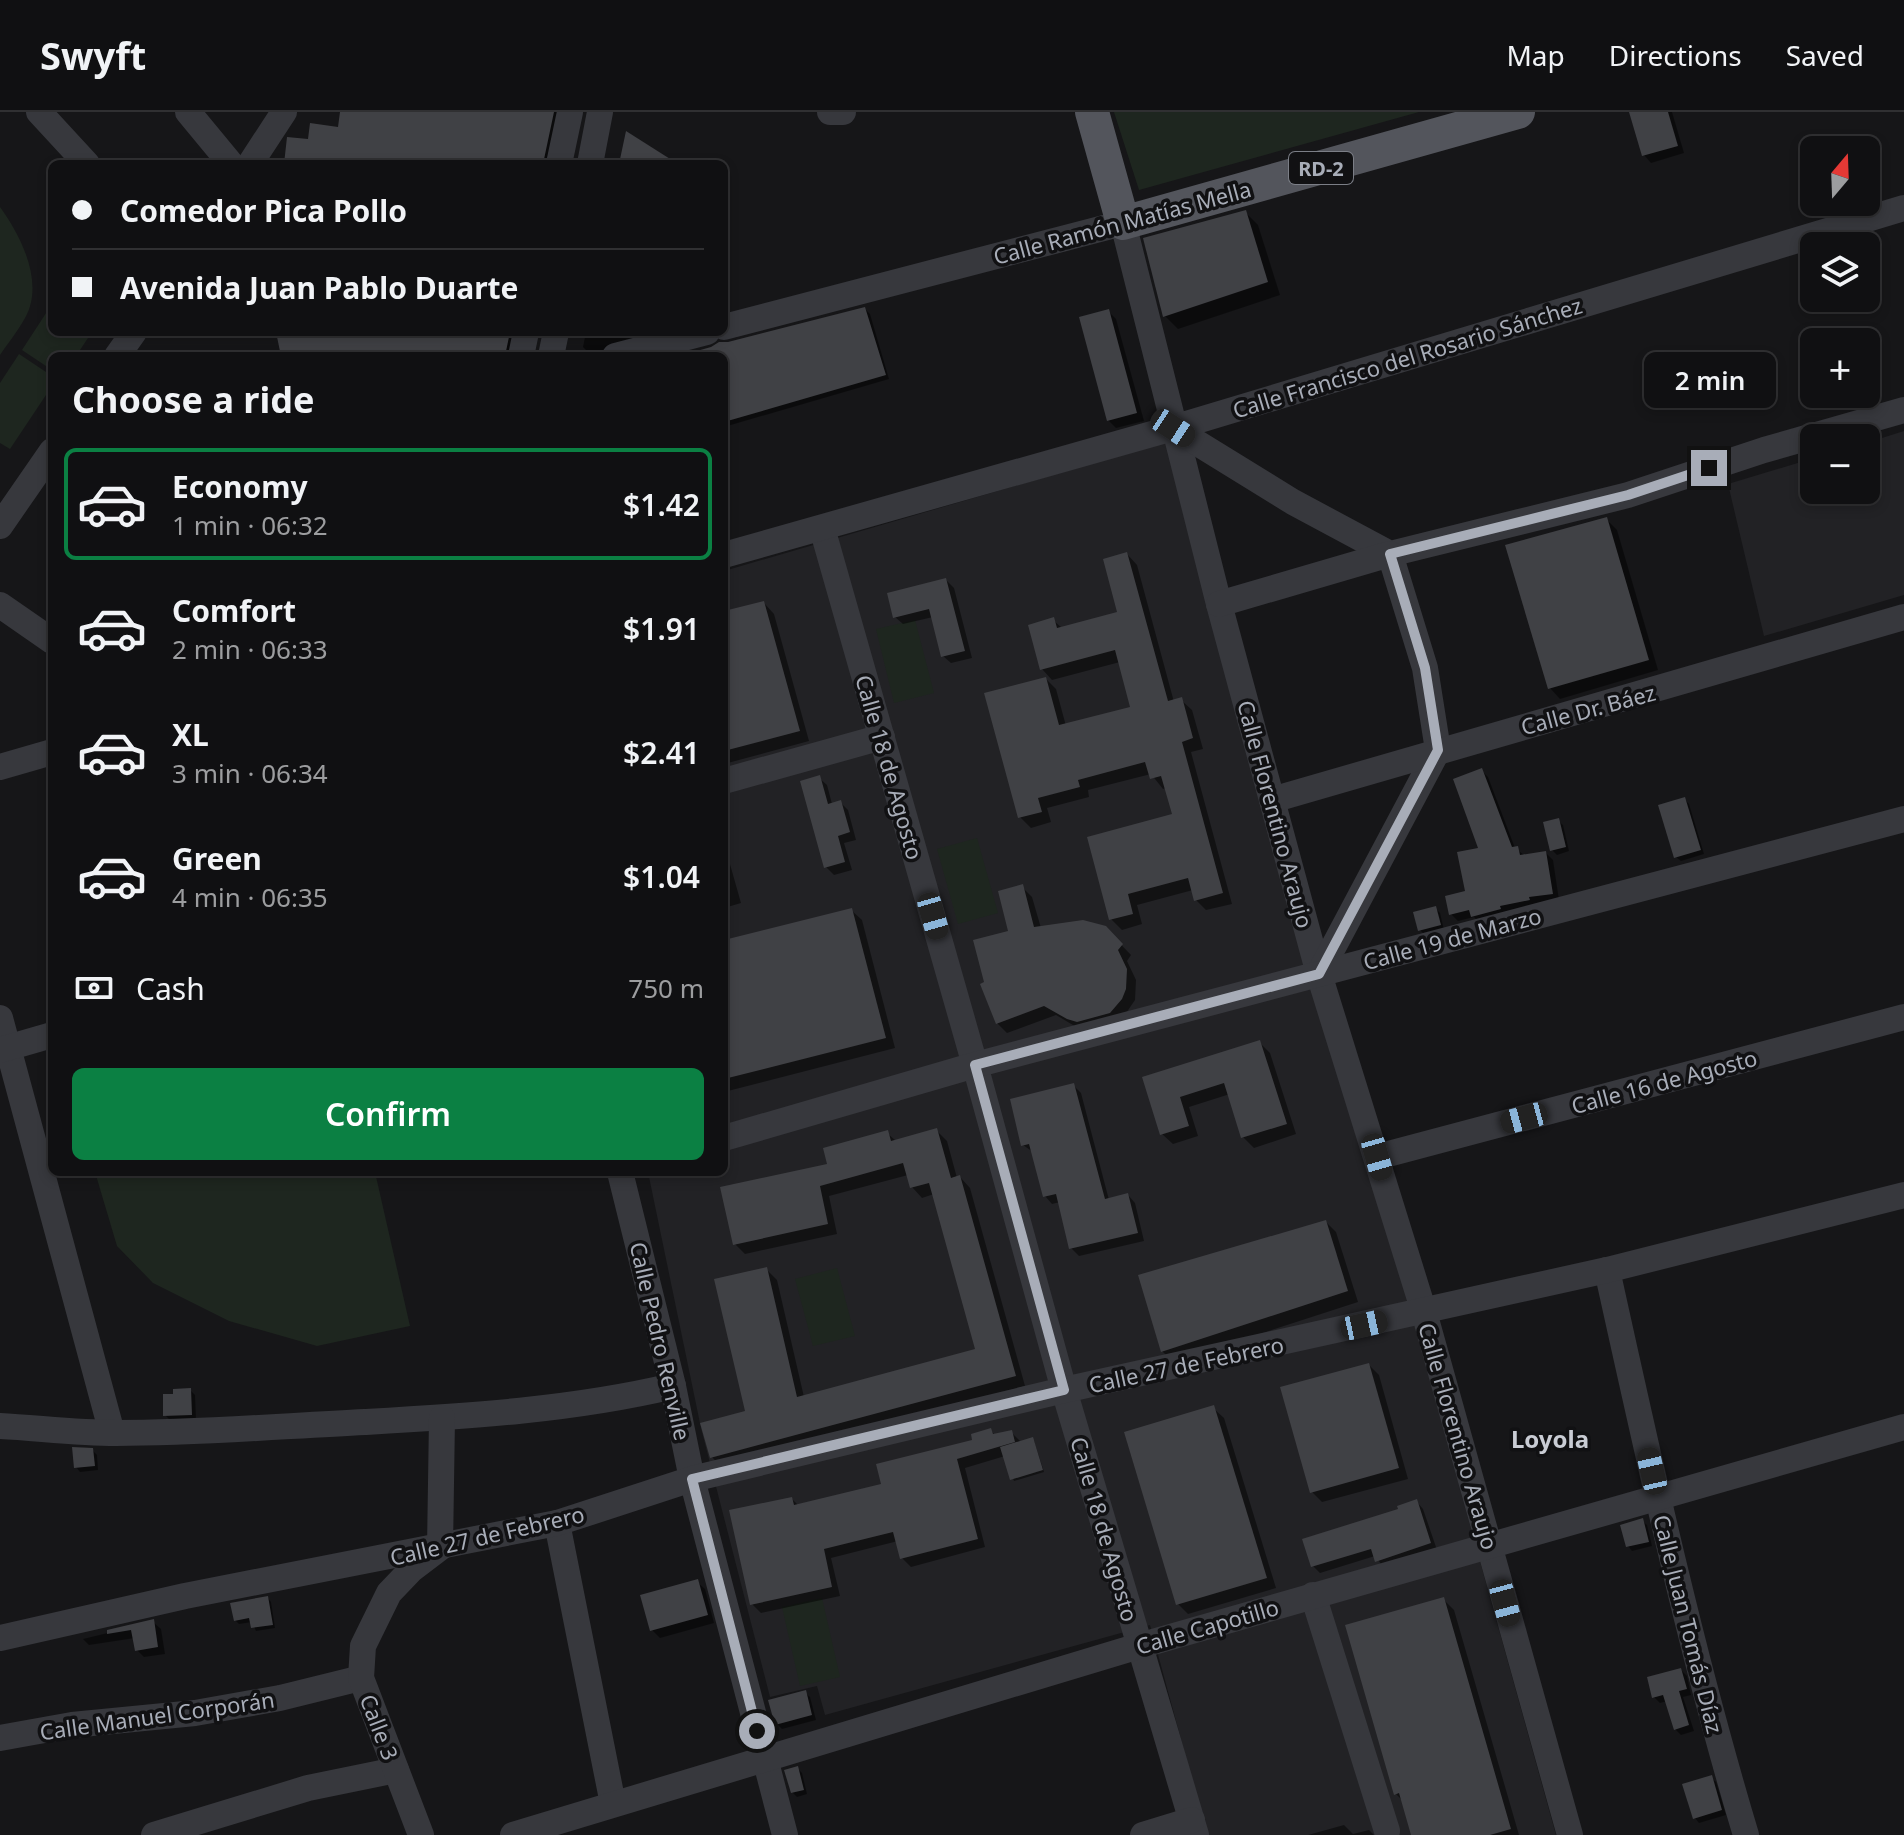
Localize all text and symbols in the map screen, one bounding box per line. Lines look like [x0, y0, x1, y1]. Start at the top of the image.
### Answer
text: Swyft [40, 29, 146, 81]
text: Map [1506, 36, 1565, 74]
text: Directions [1609, 36, 1742, 74]
text: Saved [1786, 36, 1864, 74]
north arrow [1800, 136, 1880, 216]
map controls [1800, 136, 1880, 504]
road number: RD-2 [1289, 152, 1353, 184]
street label: Calle Ramón Matías Mella [990, 173, 1254, 271]
text: Comedor Pica Pollo [120, 190, 407, 231]
button: layers [1800, 232, 1880, 312]
text: Avenida Juan Pablo Duarte [120, 267, 519, 308]
street label: Calle Francisco del Rosario Sánchez [1229, 289, 1585, 425]
button: + [1800, 328, 1880, 408]
callout: 2 min [1643, 352, 1775, 408]
text: 2 min [1675, 362, 1745, 398]
text: Choose a ride [72, 375, 314, 424]
car [1146, 405, 1200, 451]
button: − [1800, 424, 1880, 504]
route end [1691, 450, 1727, 486]
text: Economy [172, 466, 308, 507]
icon: car [76, 468, 148, 540]
text: $1.42 [623, 484, 700, 525]
text: 1 min · 06:32 [172, 507, 328, 543]
text: Comfort [172, 590, 296, 631]
icon: car [76, 592, 148, 664]
text: $1.91 [623, 608, 700, 649]
text: 2 min · 06:33 [172, 631, 328, 667]
street label: Calle 18 de Agosto [849, 671, 931, 863]
street label: Calle Dr. Báez [1517, 677, 1659, 741]
street label: Calle Florentino Araujo [1231, 697, 1321, 931]
text: XL [172, 714, 209, 755]
icon: car [76, 716, 148, 788]
text: $2.41 [623, 732, 700, 773]
text: 3 min · 06:34 [172, 755, 328, 791]
text: Green [172, 838, 262, 879]
icon: car [76, 840, 148, 912]
text: $1.04 [623, 856, 700, 897]
text: 4 min · 06:35 [172, 879, 328, 915]
car [915, 890, 951, 942]
street label: Calle 19 de Marzo [1360, 900, 1544, 976]
icon: cash [72, 966, 116, 1010]
text: Cash [136, 968, 205, 1009]
text: 750 m [628, 970, 704, 1006]
street label: Calle 16 de Agosto [1568, 1042, 1760, 1120]
button: Confirm [72, 1068, 704, 1160]
car [1498, 1100, 1550, 1136]
car [1359, 1131, 1395, 1183]
street label: Calle Pedro Renville [624, 1239, 698, 1443]
car [1338, 1308, 1390, 1342]
street label: Calle Florentino Araujo [1412, 1319, 1506, 1553]
street label: Calle 27 de Febrero [1086, 1329, 1286, 1399]
district label: Loyola [1511, 1422, 1589, 1455]
street label: Calle 18 de Agosto [1064, 1433, 1146, 1625]
car [1635, 1445, 1669, 1497]
street label: Calle 27 de Febrero [387, 1498, 587, 1572]
street label: Calle Juan Tomás Díaz [1647, 1511, 1731, 1737]
car [1487, 1577, 1523, 1629]
street label: Calle Capotillo [1132, 1591, 1282, 1661]
street label: Calle Manuel Corporán [38, 1684, 276, 1746]
street label: Calle 3 [354, 1690, 406, 1764]
route start [739, 1713, 775, 1749]

